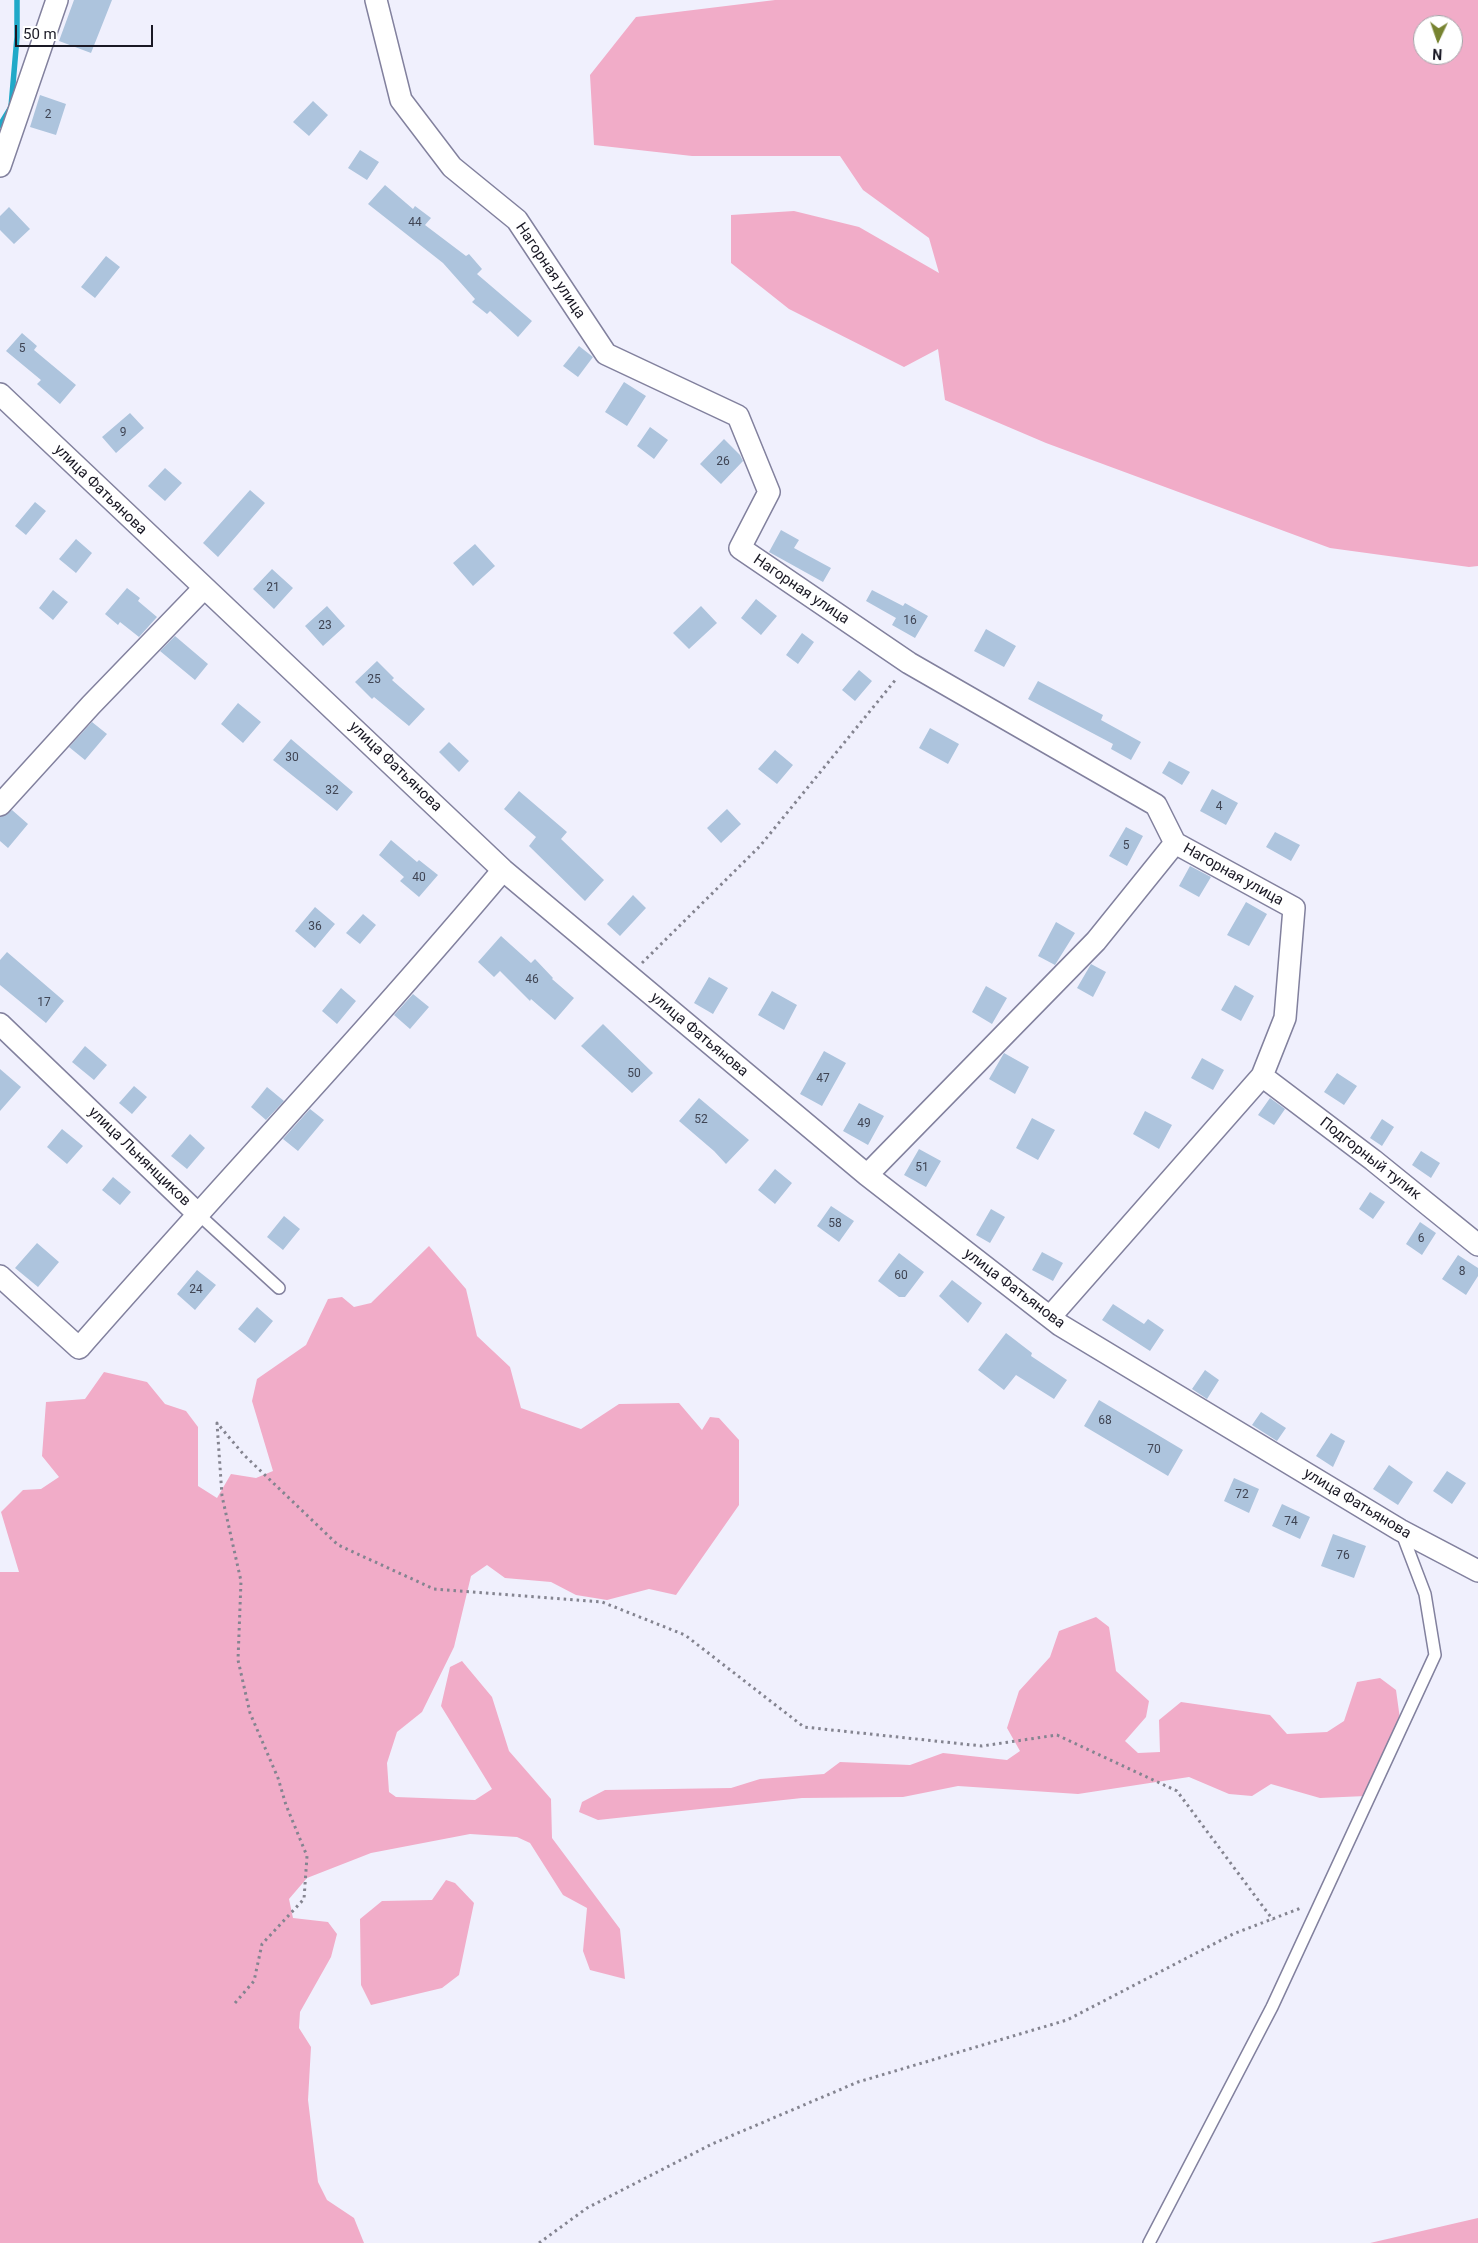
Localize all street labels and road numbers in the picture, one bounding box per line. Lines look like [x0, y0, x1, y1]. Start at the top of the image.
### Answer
street label: Нагорная улица [511, 220, 589, 322]
street label: улица Фатьянова [50, 441, 150, 539]
street label: Нагорная улица [750, 551, 852, 629]
street label: улица Фатьянова [345, 718, 445, 816]
street label: Нагорная улица [1180, 840, 1286, 910]
street label: улица Фатьянова [646, 989, 752, 1081]
street label: улица Льнянщиков [84, 1104, 194, 1210]
street label: Подгорный тупик [1316, 1114, 1424, 1204]
street label: улица Фатьянова [960, 1245, 1068, 1333]
street label: улица Фатьянова [1300, 1465, 1414, 1543]

